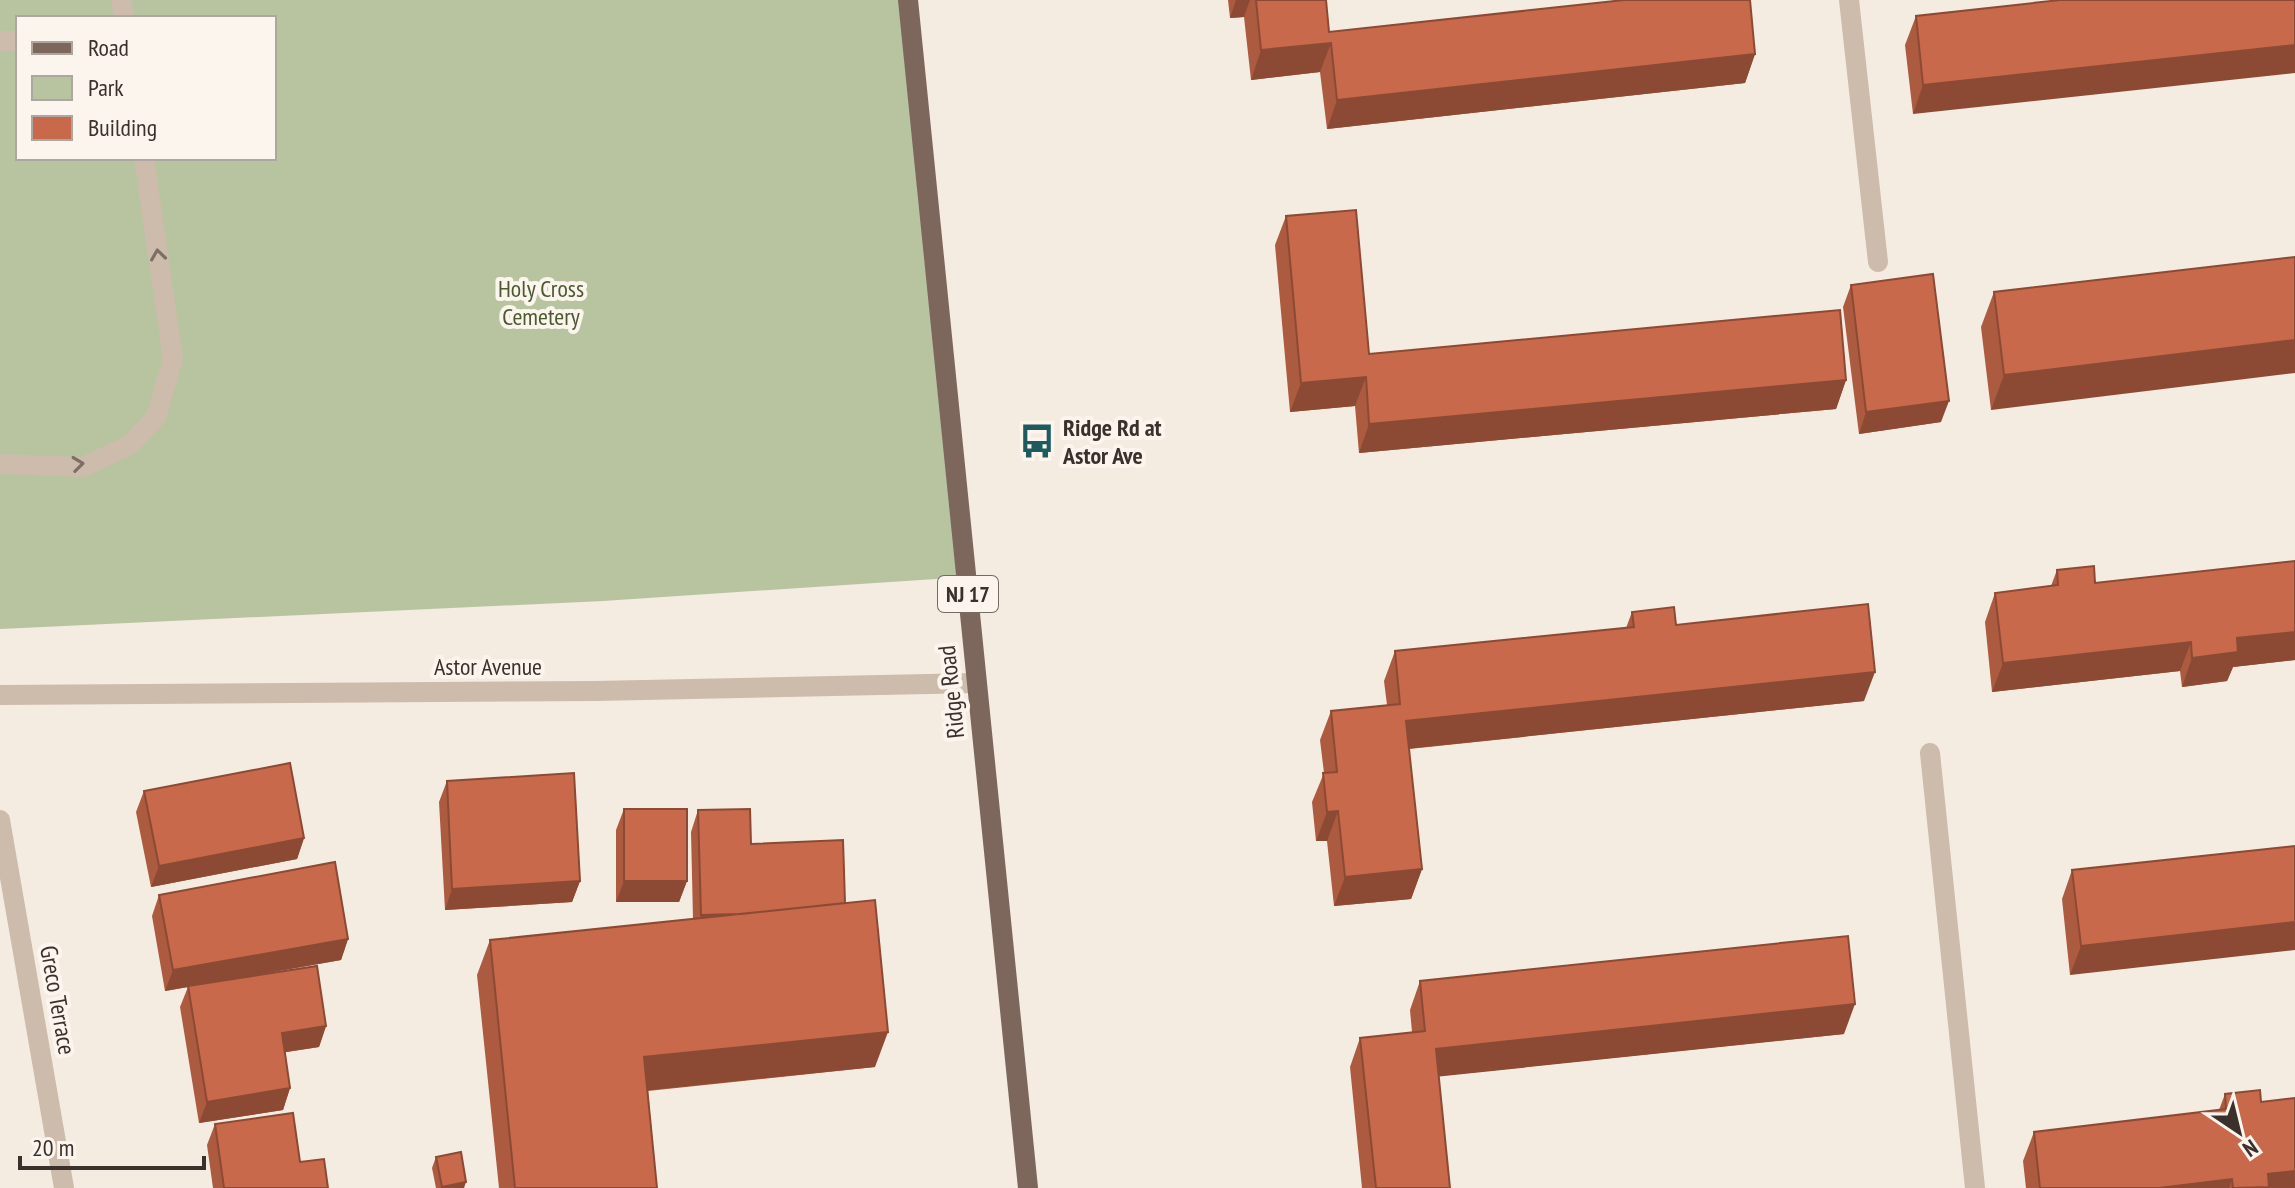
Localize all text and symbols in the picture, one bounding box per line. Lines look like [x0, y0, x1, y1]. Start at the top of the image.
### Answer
legend [16, 16, 276, 160]
text: Road [88, 32, 129, 63]
text: Park [88, 72, 124, 103]
text: Building [88, 112, 157, 143]
one-way arrow [150, 248, 167, 262]
park label: Holy Cross Cemetery [498, 273, 584, 332]
place label: Ridge Rd at Astor Ave [1062, 412, 1162, 471]
bus stop icon: Ridge Rd at Astor Ave [1018, 422, 1056, 460]
one-way arrow [71, 456, 84, 473]
road number: NJ 17 [938, 576, 998, 612]
street label: Ridge Road [931, 644, 971, 740]
street label: Astor Avenue [434, 651, 542, 682]
street label: Greco Terrace [33, 943, 83, 1057]
north arrow [2199, 1092, 2279, 1172]
scale bar [20, 1120, 204, 1170]
text: 20 m [32, 1132, 74, 1163]
text: N [2238, 1134, 2263, 1163]

